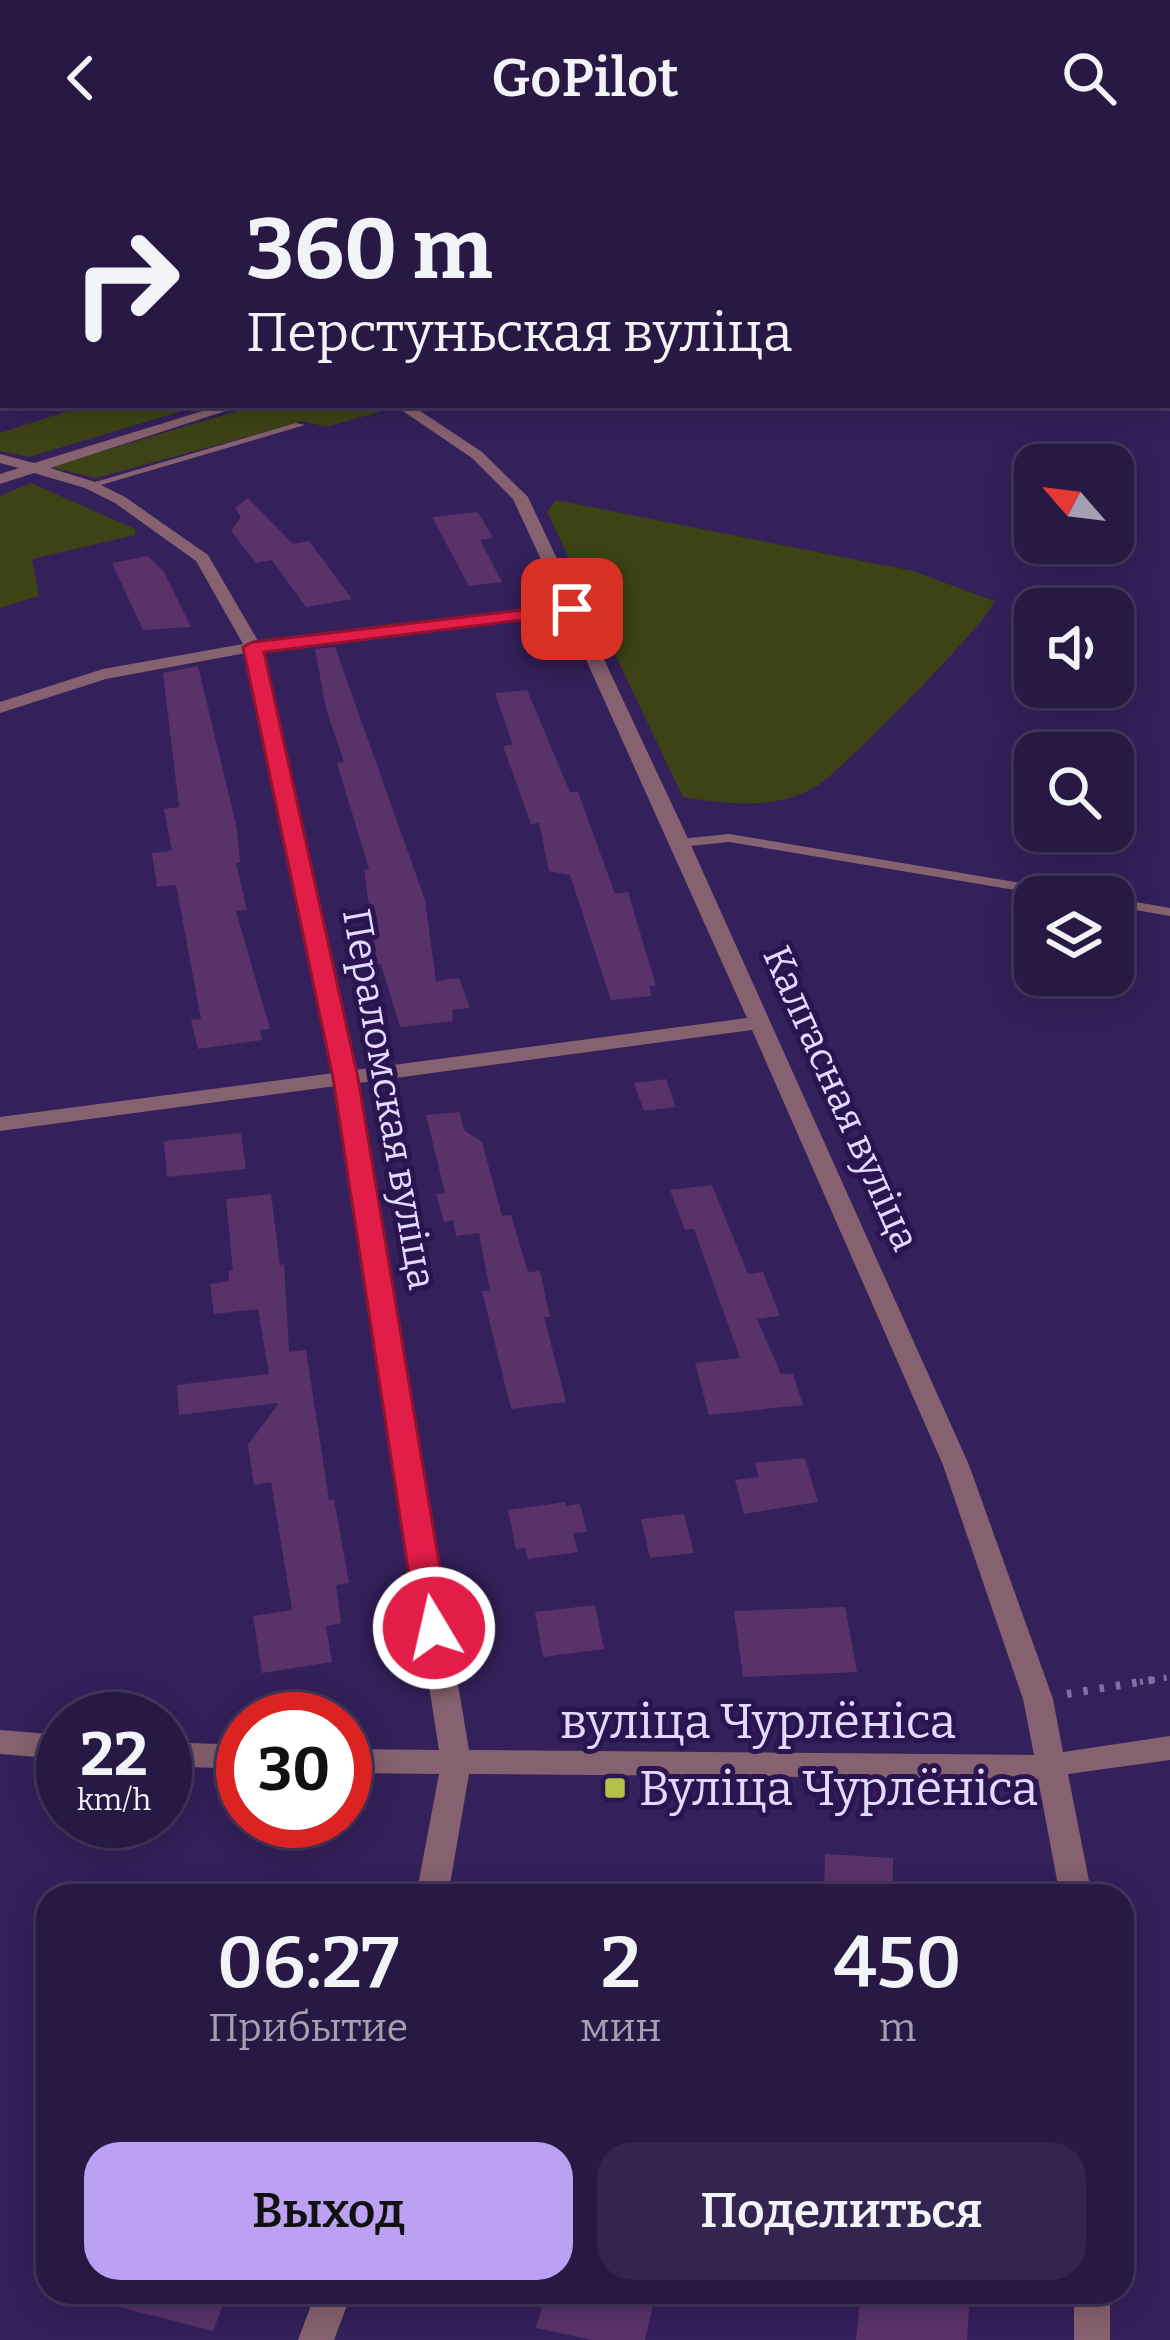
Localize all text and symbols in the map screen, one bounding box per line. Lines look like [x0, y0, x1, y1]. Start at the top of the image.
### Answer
icon: back [48, 45, 114, 111]
icon: search [1056, 45, 1122, 111]
text: GoPilot [491, 46, 679, 110]
text: 360 m [246, 199, 493, 300]
icon: right [48, 204, 204, 360]
text: Перстуньская вуліца [246, 301, 793, 365]
north arrow [1014, 444, 1134, 564]
map controls [1014, 444, 1134, 996]
pin [521, 558, 623, 660]
icon: arrive [539, 576, 605, 642]
button: sound [1014, 588, 1134, 708]
button: search [1014, 732, 1134, 852]
button: layers [1014, 876, 1134, 996]
street label: Пераломская вуліца [333, 905, 445, 1293]
street label: Калгасная вуліца [753, 939, 929, 1258]
position arrow [371, 1565, 497, 1691]
speed limit sign: 30 [216, 1692, 372, 1848]
street label: вуліца Чурлёніса [560, 1693, 956, 1751]
text: 22 [80, 1719, 148, 1791]
place label: Вуліца Чурлёніса [639, 1760, 1038, 1818]
marker: Вуліца Чурлёніса [602, 1775, 628, 1801]
text: km/h [77, 1782, 151, 1818]
text: 06:27 [217, 1920, 399, 2006]
text: 2 [601, 1920, 641, 2006]
text: 450 [833, 1920, 962, 2006]
text: Прибытие [208, 2005, 408, 2051]
text: мин [580, 2005, 661, 2051]
text: m [879, 2005, 916, 2051]
button: Выход [84, 2142, 573, 2280]
button: Поделиться [597, 2142, 1086, 2280]

